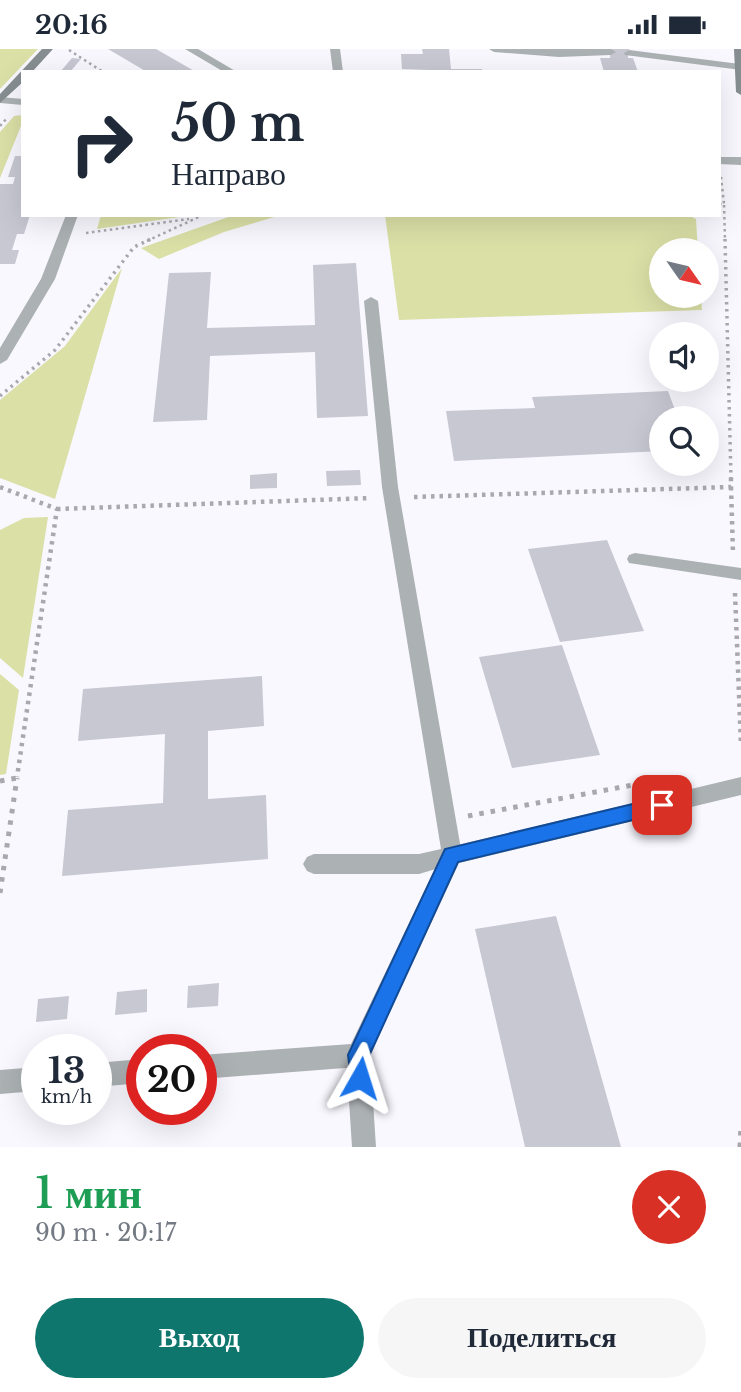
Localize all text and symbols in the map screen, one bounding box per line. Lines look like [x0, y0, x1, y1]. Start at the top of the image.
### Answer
text: 20:16 [35, 9, 108, 41]
text: 50 m [171, 93, 304, 154]
icon: right [56, 98, 147, 189]
text: Направо [171, 154, 286, 194]
north arrow [649, 238, 719, 308]
map controls [649, 238, 719, 476]
button: sound [649, 322, 719, 392]
button: search [649, 406, 719, 476]
pin [632, 775, 692, 835]
icon: arrive [643, 786, 681, 824]
speed limit sign: 20 [126, 1034, 217, 1125]
position arrow [323, 1041, 397, 1115]
text: 13 [48, 1049, 85, 1092]
text: km/h [41, 1086, 92, 1108]
text: 1 мин [35, 1167, 142, 1219]
button: close [632, 1170, 706, 1244]
text: 90 m · 20:17 [35, 1219, 176, 1247]
button: Выход [35, 1298, 364, 1378]
button: Поделиться [378, 1298, 706, 1378]

